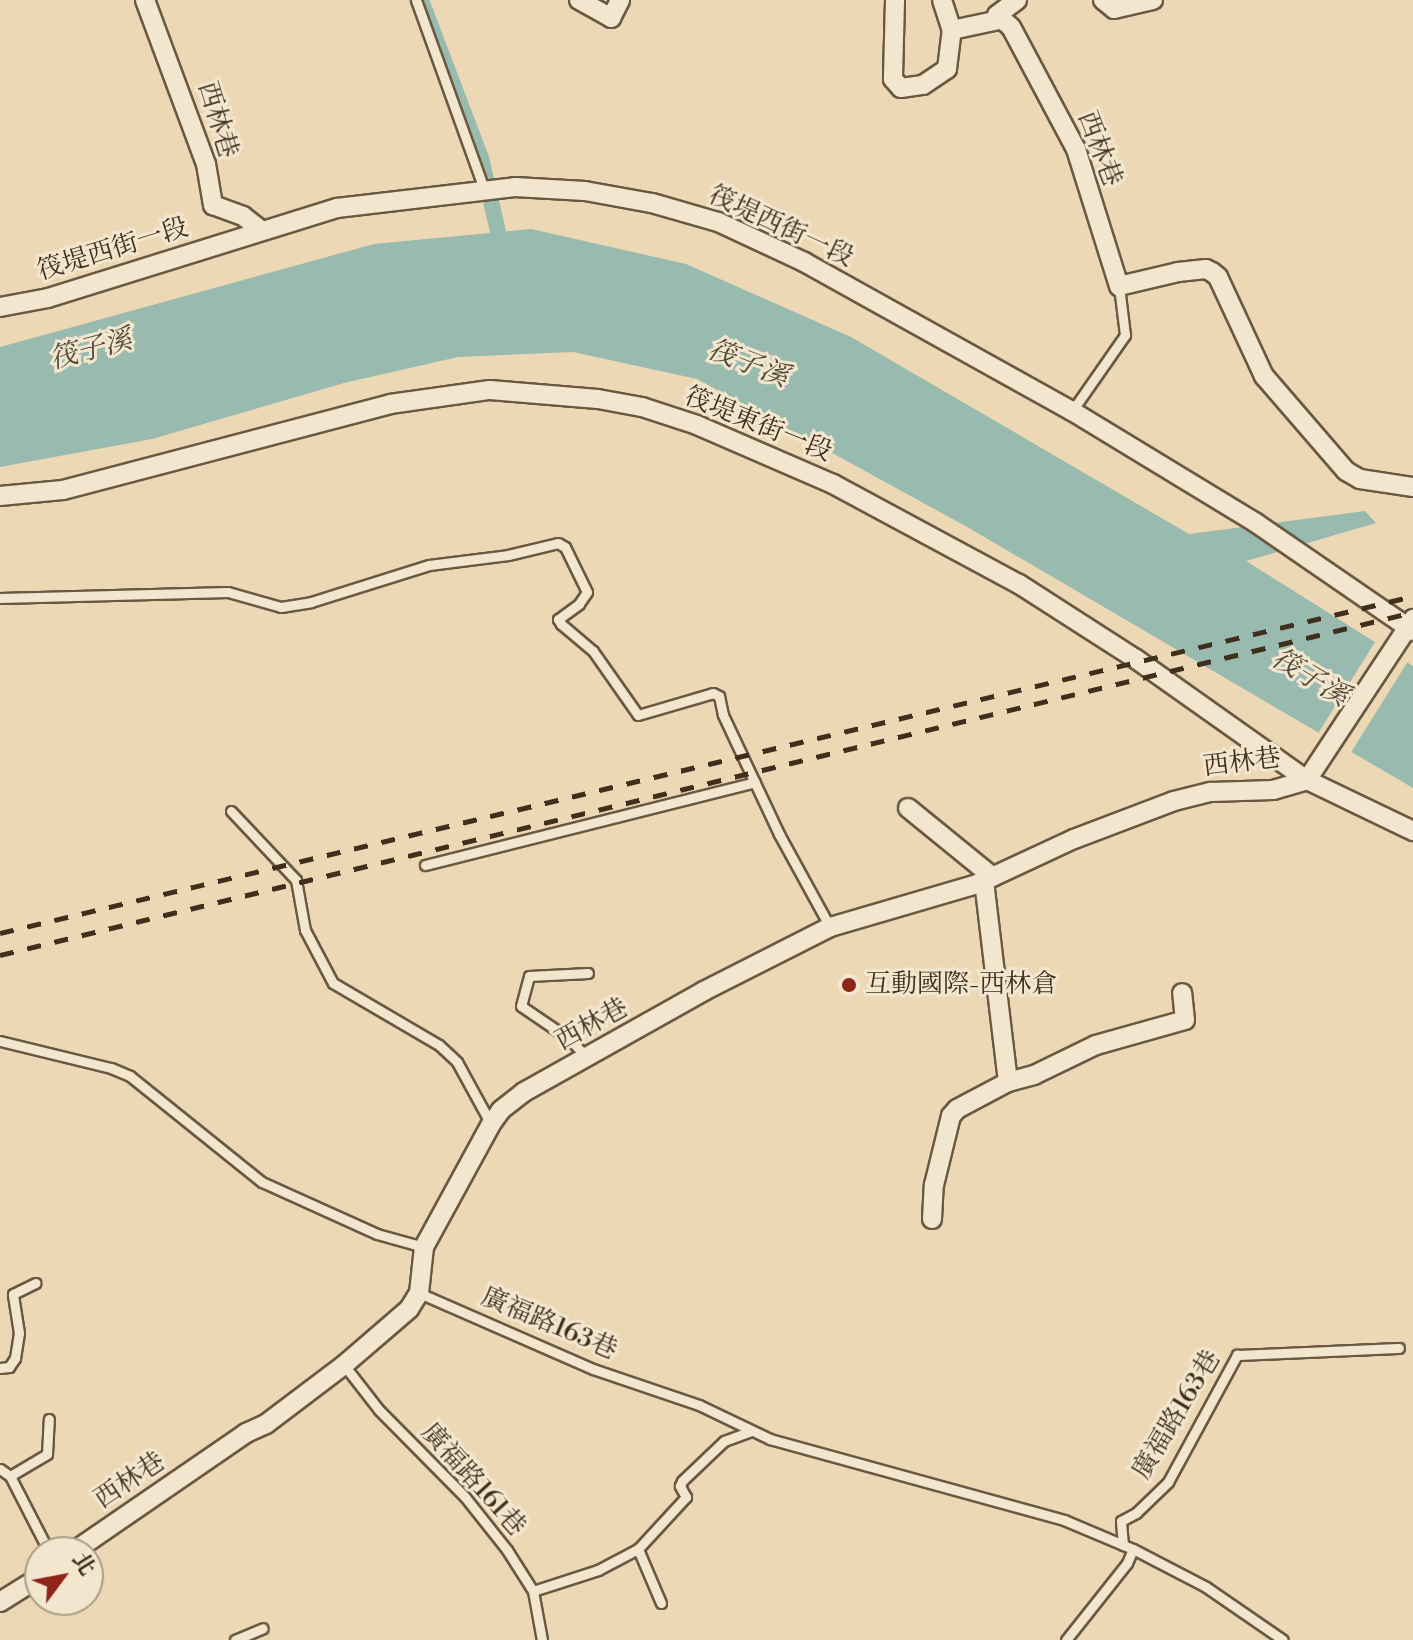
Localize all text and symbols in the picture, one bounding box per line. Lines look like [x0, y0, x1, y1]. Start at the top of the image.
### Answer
street label: 西林巷 [191, 78, 243, 162]
street label: 西林巷 [1070, 107, 1128, 191]
street label: 筏堤西街一段 [704, 180, 858, 274]
street label: 筏堤西街一段 [34, 212, 192, 288]
water label: 筏子溪 [46, 323, 136, 377]
water label: 筏子溪 [703, 333, 793, 395]
street label: 筏堤東街一段 [680, 381, 836, 469]
water label: 筏子溪 [1265, 642, 1355, 714]
street label: 西林巷 [1201, 743, 1283, 783]
place label: 互動國際-西林倉 [865, 969, 1057, 1001]
marker: 互動國際-西林倉 [840, 976, 858, 994]
street label: 西林巷 [550, 992, 634, 1058]
street label: 廣福路163巷 [476, 1281, 622, 1367]
street label: 廣福路163巷 [1126, 1345, 1228, 1485]
street label: 廣福路161巷 [414, 1417, 532, 1543]
street label: 西林巷 [89, 1446, 171, 1516]
north arrow [24, 1536, 104, 1616]
text: 北 [66, 1548, 100, 1581]

